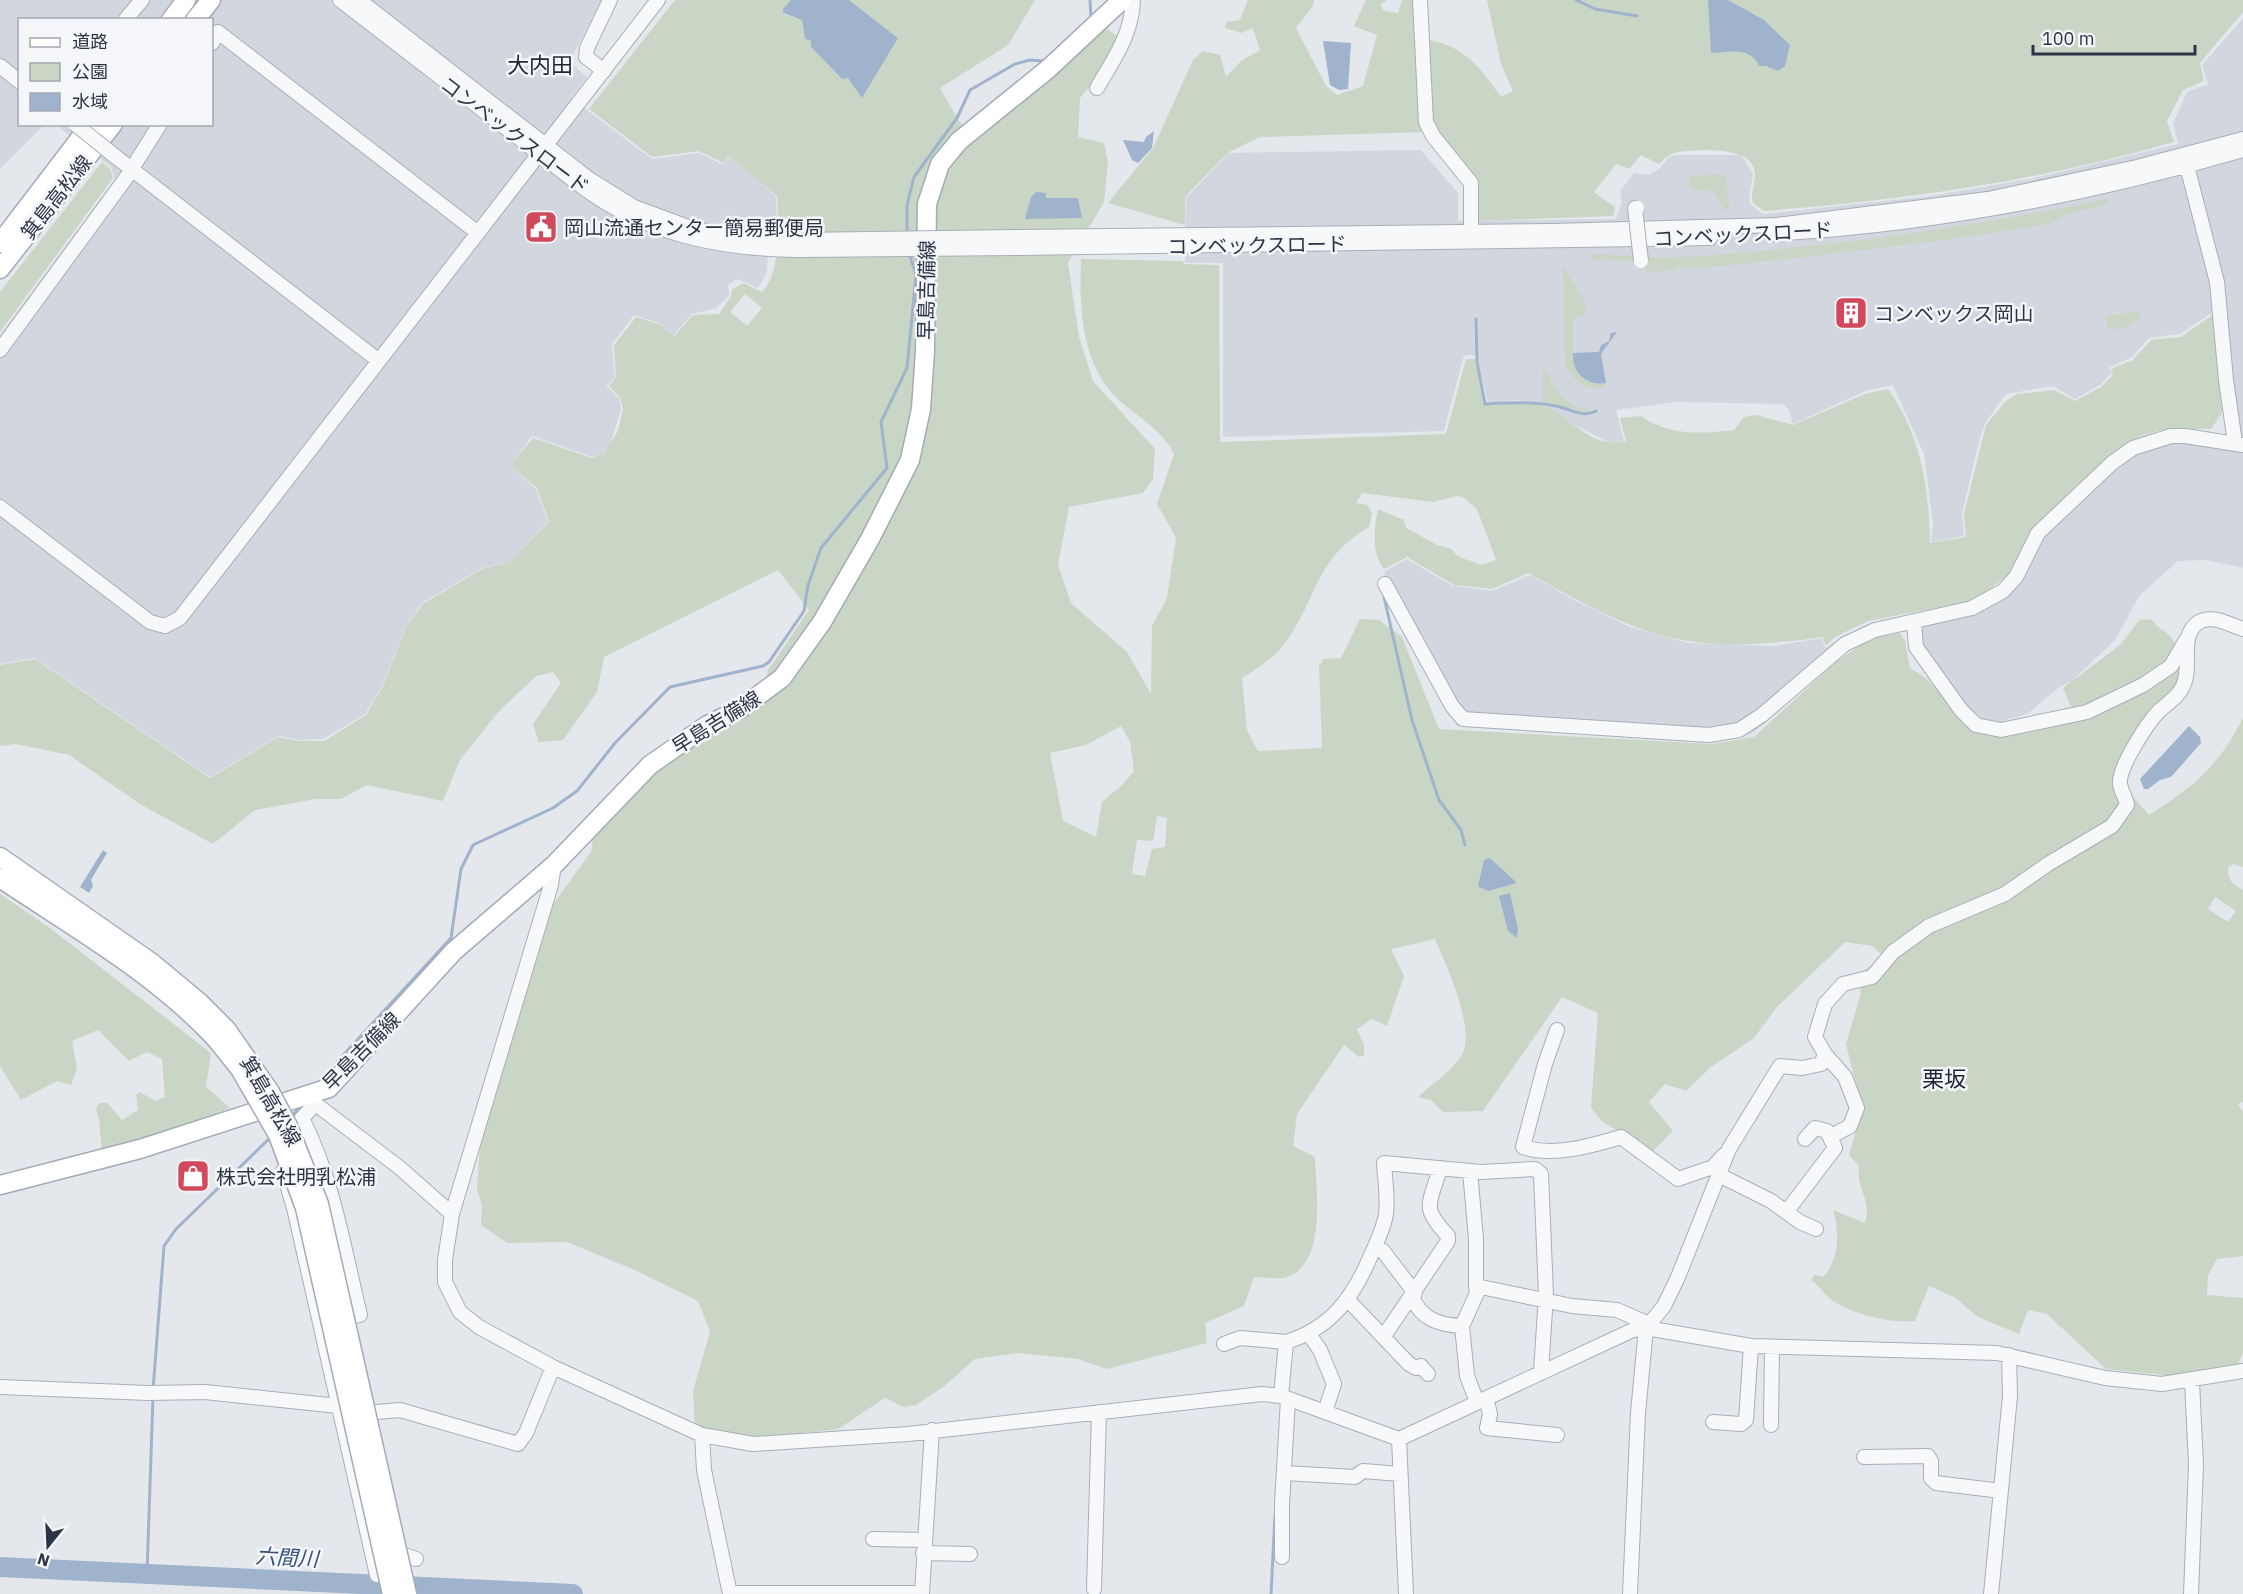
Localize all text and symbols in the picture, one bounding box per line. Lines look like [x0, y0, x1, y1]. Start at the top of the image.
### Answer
legend [18, 18, 213, 126]
scale bar [2033, 18, 2195, 56]
text: 100 m [2042, 27, 2094, 50]
text: 道路 [72, 30, 108, 53]
district label: 大内田 [507, 50, 573, 79]
text: 公園 [72, 60, 108, 83]
street label: コンベックスロード [435, 70, 595, 200]
text: 水域 [72, 90, 108, 113]
street label: 箕島高松線 [15, 149, 97, 245]
public building icon: 岡山流通センター簡易郵便局 [523, 209, 559, 245]
place label: 岡山流通センター簡易郵便局 [564, 214, 824, 241]
street label: コンベックスロード [1653, 216, 1833, 252]
street label: コンベックスロード [1167, 230, 1347, 260]
street label: 早島吉備線 [912, 240, 940, 340]
building icon: コンベックス岡山 [1833, 295, 1869, 331]
place label: コンベックス岡山 [1874, 300, 2033, 327]
street label: 早島吉備線 [666, 684, 766, 760]
street label: 早島吉備線 [316, 1006, 406, 1096]
street label: 箕島高松線 [234, 1051, 308, 1151]
district label: 栗坂 [1922, 1064, 1966, 1093]
shop icon: 株式会社明乳松浦 [175, 1158, 211, 1194]
place label: 株式会社明乳松浦 [216, 1163, 376, 1190]
north arrow [18, 1516, 78, 1576]
water label: 六間川 [255, 1541, 321, 1573]
text: N [35, 1549, 52, 1572]

